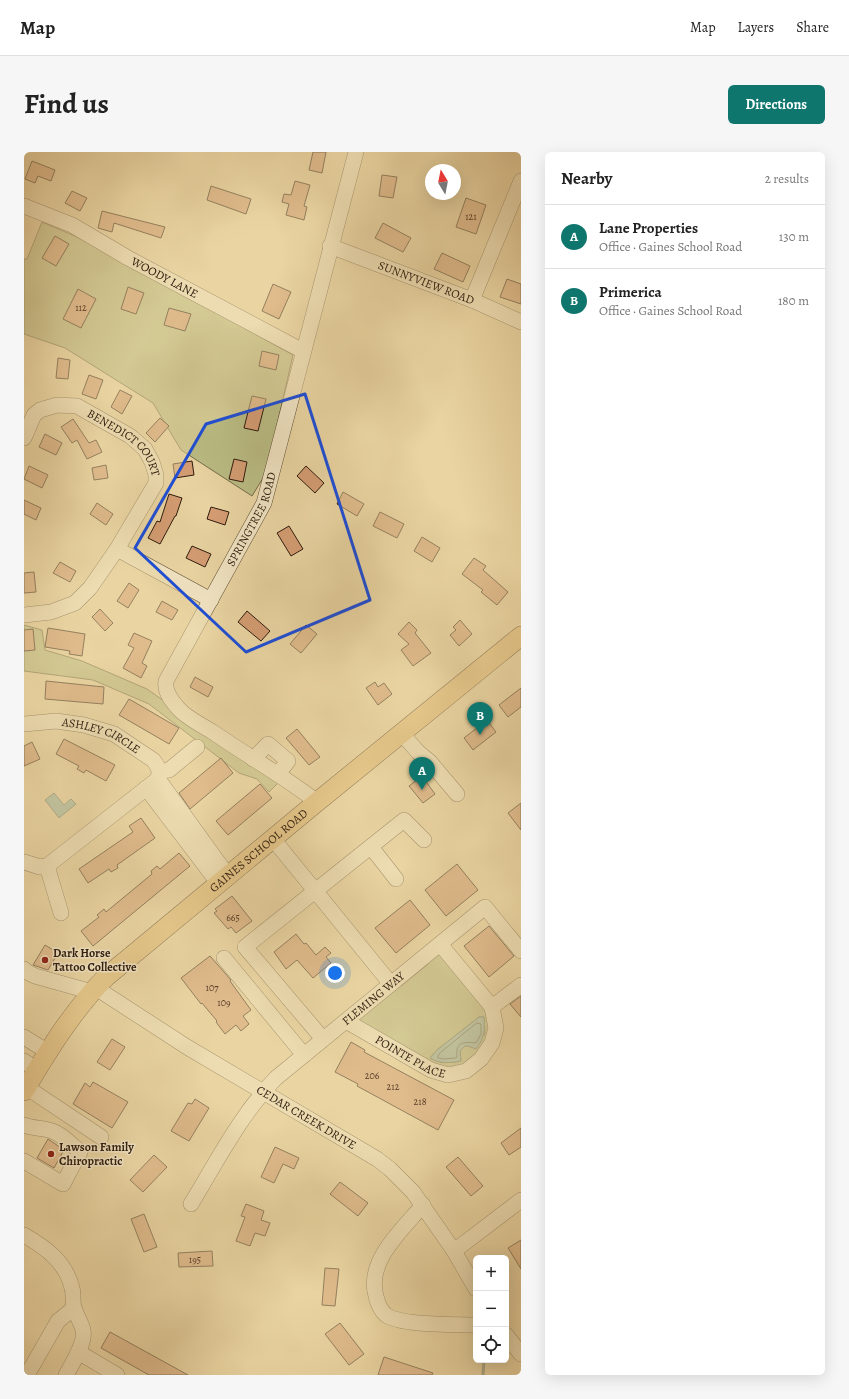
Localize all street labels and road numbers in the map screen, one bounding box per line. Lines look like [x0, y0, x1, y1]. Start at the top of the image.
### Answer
street label: WOODY LANE [127, 253, 201, 302]
street label: SUNNYVIEW ROAD [376, 257, 477, 308]
street label: BENEDICT COURT [84, 405, 164, 479]
street label: SPRINGTREE ROAD [223, 470, 280, 569]
street label: ASHLEY CIRCLE [60, 714, 143, 757]
street label: GAINES SCHOOL ROAD [206, 805, 311, 896]
street label: FLEMING WAY [339, 968, 408, 1029]
street label: POINTE PLACE [372, 1031, 448, 1082]
street label: CEDAR CREEK DRIVE [254, 1082, 359, 1153]

